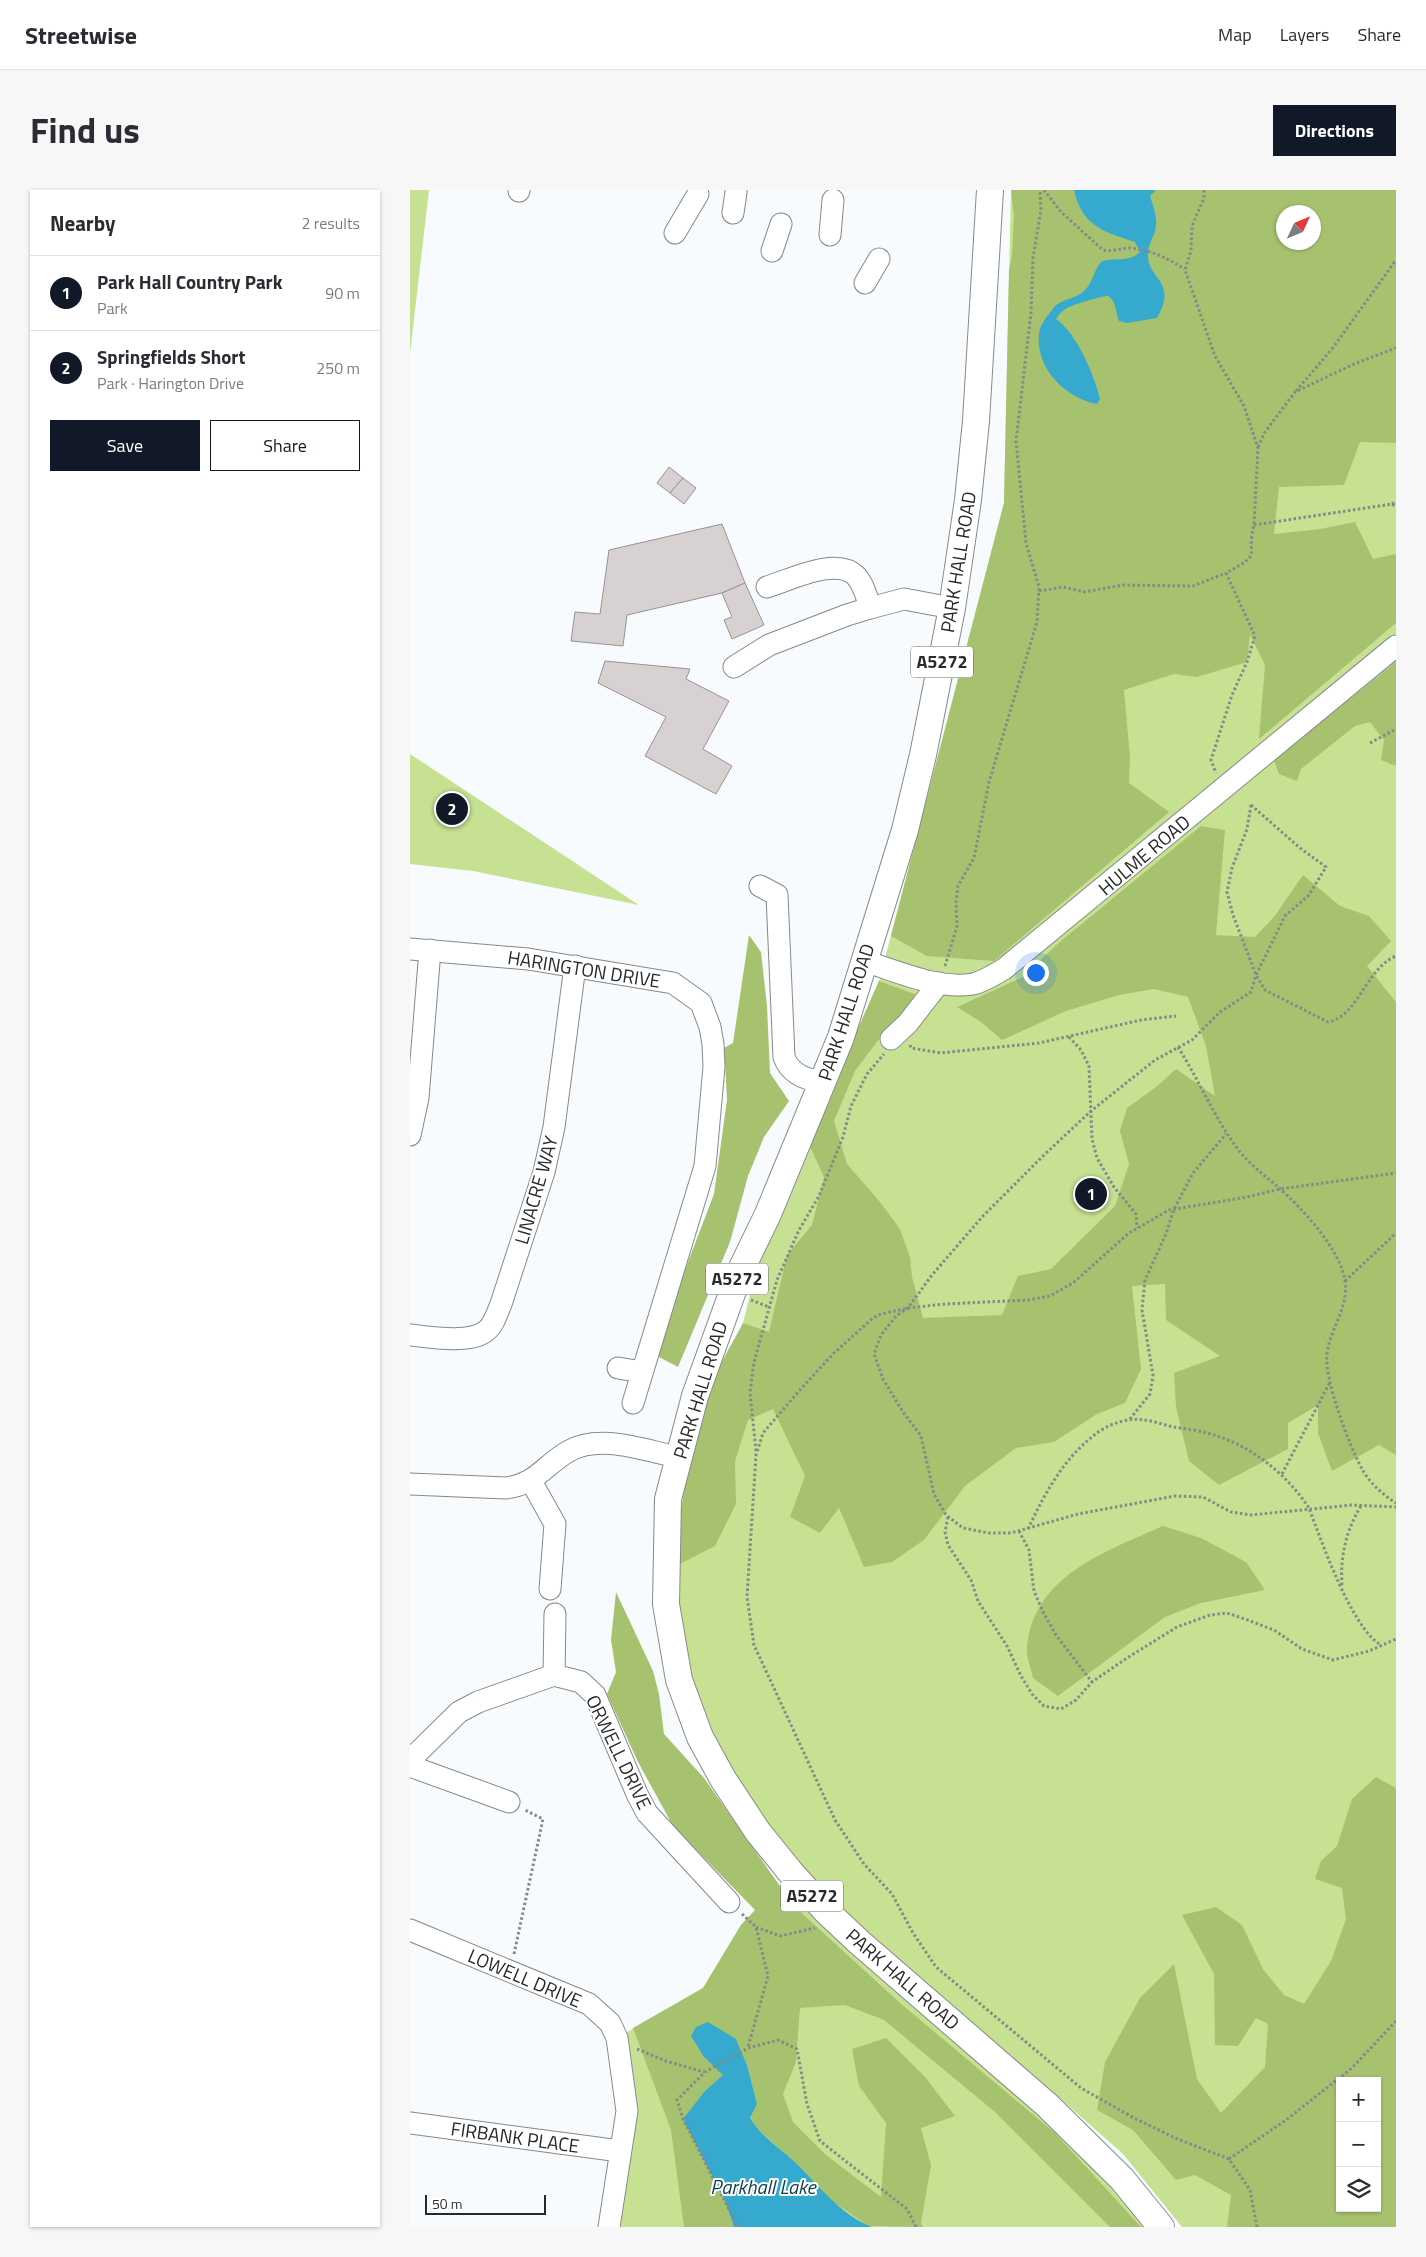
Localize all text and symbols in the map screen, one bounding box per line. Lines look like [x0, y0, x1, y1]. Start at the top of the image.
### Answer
text: Streetwise [25, 17, 137, 53]
text: Map [1218, 21, 1252, 48]
text: Layers [1280, 21, 1329, 48]
text: Share [1357, 21, 1401, 48]
text: Find us [30, 103, 140, 157]
button: Directions [1273, 105, 1396, 156]
north arrow [1276, 205, 1321, 250]
text: Nearby [50, 207, 115, 239]
text: 2 results [301, 211, 360, 235]
text: Park Hall Country Park [97, 267, 282, 296]
text: 1 [62, 281, 70, 305]
text: 90 m [325, 281, 360, 305]
text: Park [97, 296, 128, 320]
text: Springfields Short [97, 342, 245, 371]
text: 2 [62, 356, 70, 380]
text: 250 m [316, 356, 360, 380]
text: Park · Harington Drive [97, 371, 244, 395]
button: Save [50, 420, 200, 471]
button: Share [210, 420, 360, 471]
street label: PARK HALL ROAD [932, 489, 983, 635]
road number: A5272 [911, 647, 973, 678]
pin: 2 [436, 790, 468, 828]
street label: HULME ROAD [1091, 807, 1196, 902]
street label: PARK HALL ROAD [810, 939, 881, 1084]
street label: HARINGTON DRIVE [506, 942, 663, 995]
your location [1023, 960, 1049, 986]
street label: LINACRE WAY [506, 1132, 565, 1247]
pin: 1 [1075, 1175, 1107, 1213]
road number: A5272 [706, 1264, 768, 1294]
street label: PARK HALL ROAD [665, 1317, 734, 1462]
street label: ORWELL DRIVE [579, 1690, 660, 1814]
road number: A5272 [781, 1880, 843, 1912]
street label: PARK HALL ROAD [840, 1921, 967, 2036]
street label: LOWELL DRIVE [464, 1941, 587, 2015]
map controls [1336, 2077, 1381, 2212]
button: + [1336, 2077, 1381, 2122]
street label: FIRBANK PLACE [449, 2113, 581, 2160]
button: − [1336, 2122, 1381, 2167]
button: layers [1336, 2167, 1381, 2212]
water label: Parkhall Lake [710, 2171, 817, 2202]
scale bar [425, 2192, 546, 2215]
text: 50 m [432, 2193, 462, 2214]

